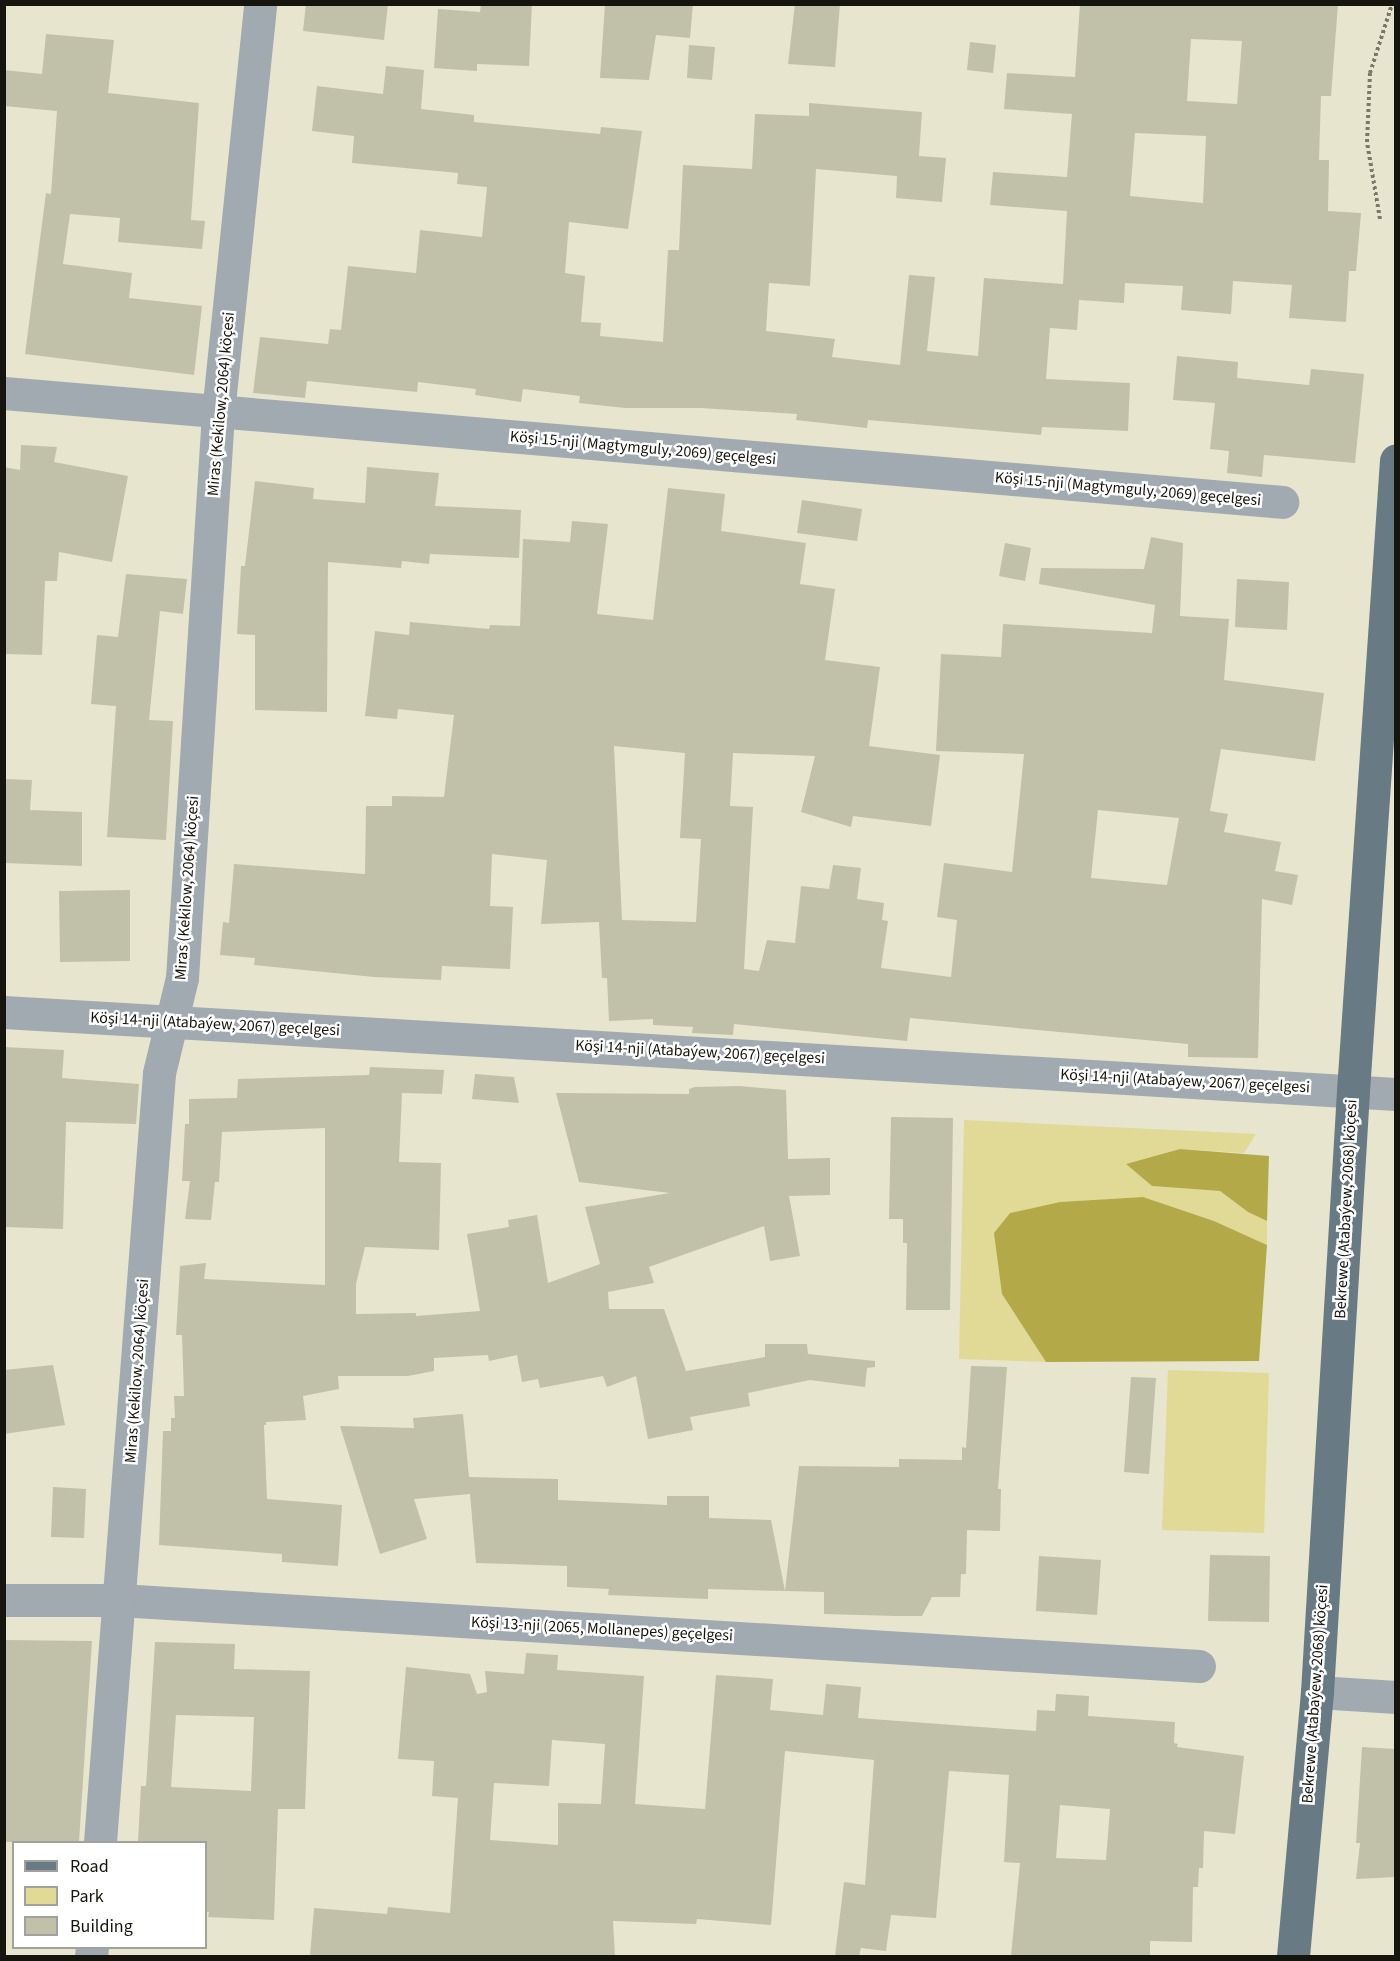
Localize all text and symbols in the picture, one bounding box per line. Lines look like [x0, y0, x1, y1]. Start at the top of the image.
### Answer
street label: Miras (Kekilow, 2064) köçesi [203, 311, 239, 497]
street label: Köşi 15-nji (Magtymguly, 2069) geçelgesi [509, 427, 777, 469]
street label: Köşi 15-nji (Magtymguly, 2069) geçelgesi [994, 468, 1262, 510]
street label: Miras (Kekilow, 2064) köçesi [171, 795, 203, 981]
street label: Köşi 14-nji (Atabaýew, 2067) geçelgesi [90, 1008, 340, 1040]
street label: Köşi 14-nji (Atabaýew, 2067) geçelgesi [575, 1036, 825, 1068]
street label: Köşi 14-nji (Atabaýew, 2067) geçelgesi [1060, 1065, 1310, 1097]
street label: Bekrewe (Atabaýew, 2068) köçesi [1331, 1099, 1361, 1319]
street label: Miras (Kekilow, 2064) köçesi [121, 1278, 153, 1464]
street label: Bekrewe (Atabaýew, 2068) köçesi [1298, 1584, 1332, 1804]
street label: Köşi 13-nji (2065, Mollanepes) geçelgesi [471, 1613, 733, 1645]
legend [12, 1841, 207, 1949]
text: Road [70, 1854, 109, 1879]
text: Park [70, 1884, 104, 1909]
text: Building [70, 1914, 133, 1939]

